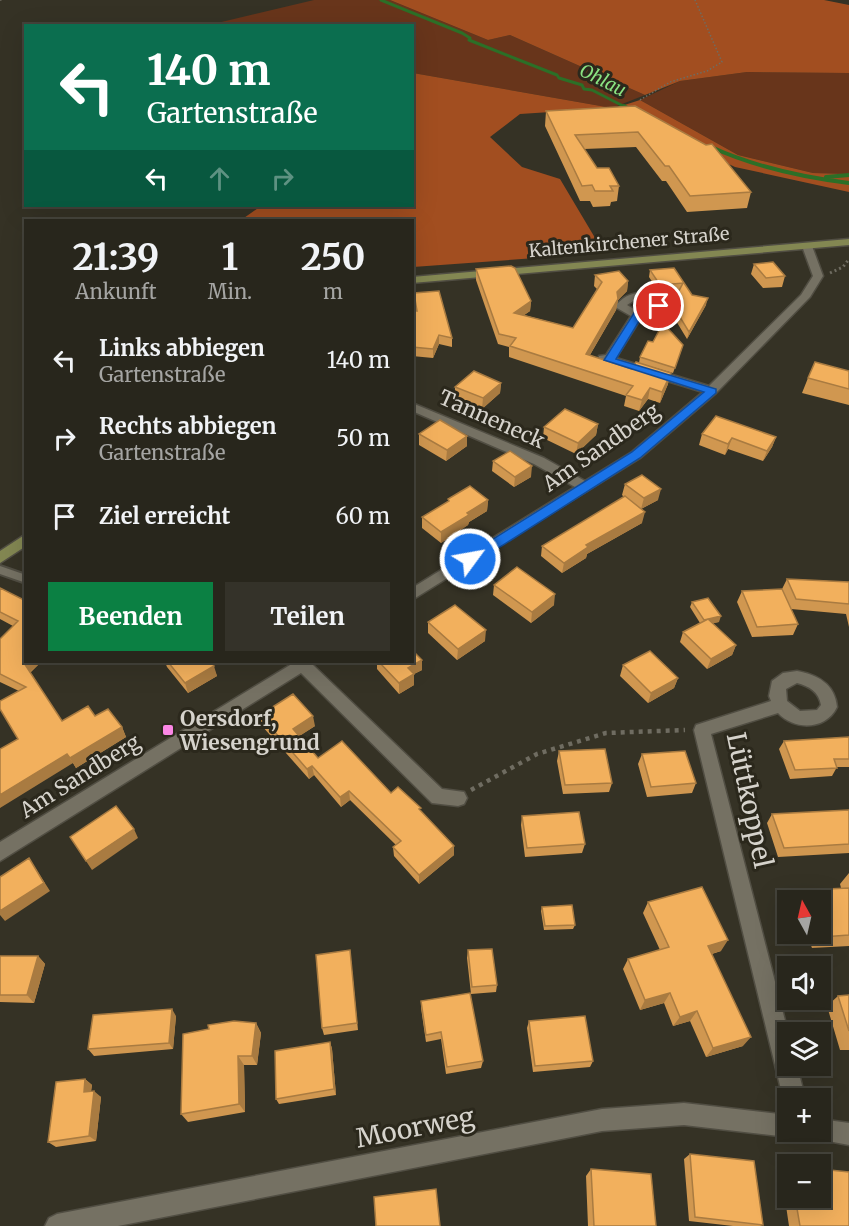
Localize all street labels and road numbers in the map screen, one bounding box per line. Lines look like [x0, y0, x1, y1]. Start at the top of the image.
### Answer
street label: Kaltenkirchener Straße [528, 222, 730, 262]
street label: Tanneneck [435, 384, 550, 455]
street label: Am Sandberg [536, 396, 665, 498]
street label: Am Sandberg [14, 728, 145, 824]
street label: Lüttkoppel [720, 729, 780, 871]
street label: Moorweg [353, 1099, 477, 1155]

